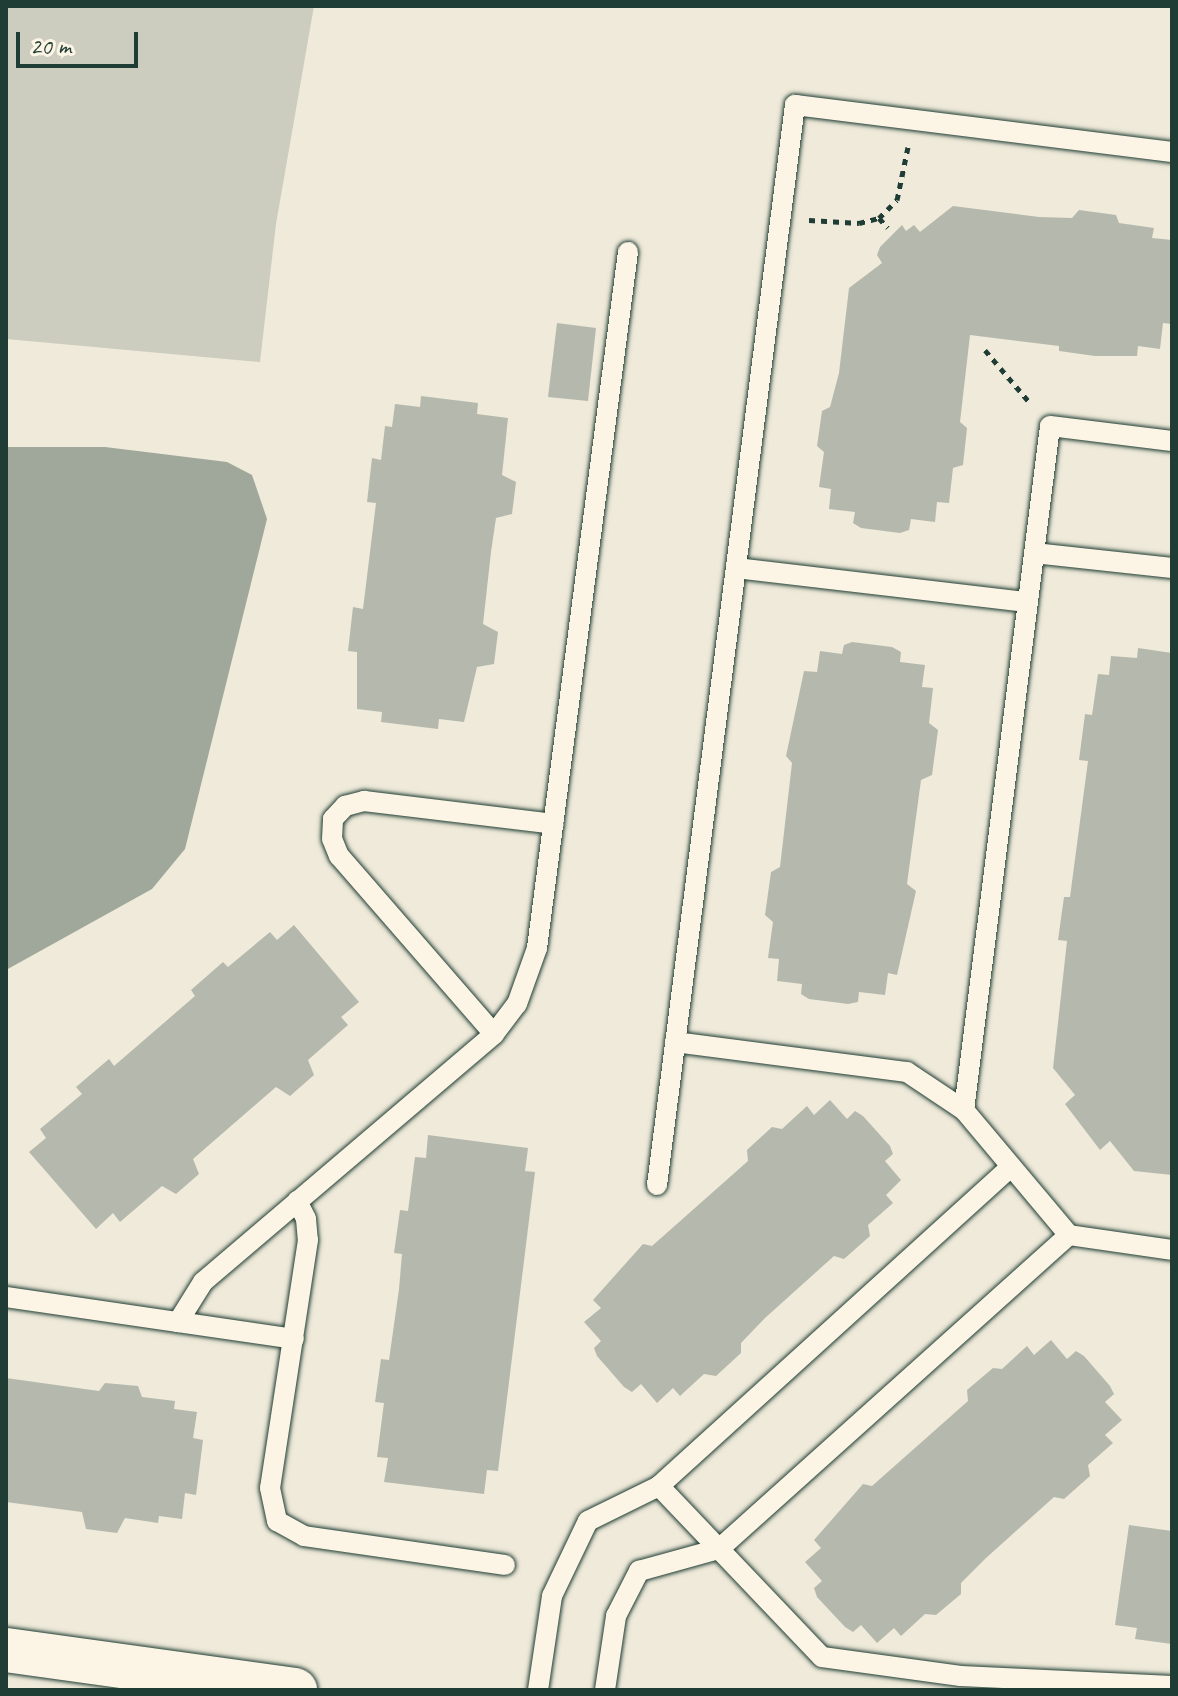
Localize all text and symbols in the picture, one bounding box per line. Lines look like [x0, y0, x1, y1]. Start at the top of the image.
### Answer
scale bar [20, 16, 142, 66]
text: 20 m [30, 31, 71, 61]

